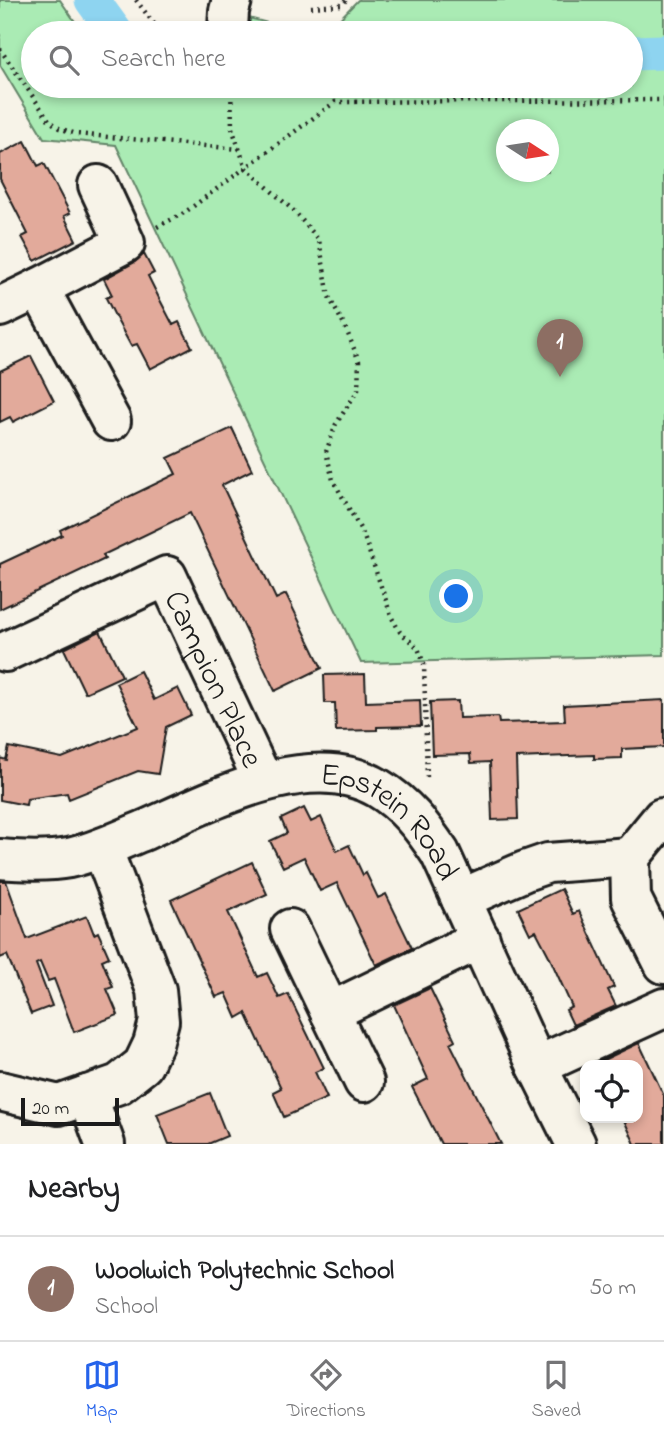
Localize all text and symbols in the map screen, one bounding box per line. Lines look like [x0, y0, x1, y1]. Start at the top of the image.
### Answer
search box [21, 21, 643, 98]
icon: search [45, 41, 83, 79]
text: Search here [101, 41, 226, 79]
north arrow [496, 119, 559, 182]
pin: 1 [537, 319, 583, 377]
your location [439, 579, 473, 613]
street label: Campion Place [150, 583, 274, 777]
street label: Epstein Road [319, 753, 469, 889]
map controls [580, 1060, 643, 1123]
button: locate [580, 1060, 643, 1123]
scale bar [21, 1095, 119, 1127]
text: 20 m [32, 1096, 69, 1123]
text: Nearby [28, 1168, 120, 1212]
text: Woolwich Polytechnic School [95, 1253, 394, 1291]
text: 1 [47, 1272, 55, 1305]
text: 50 m [589, 1272, 636, 1305]
text: School [95, 1291, 158, 1324]
tab: Map [83, 1356, 121, 1425]
tab: Directions [287, 1356, 366, 1425]
tab: Saved [532, 1356, 581, 1425]

